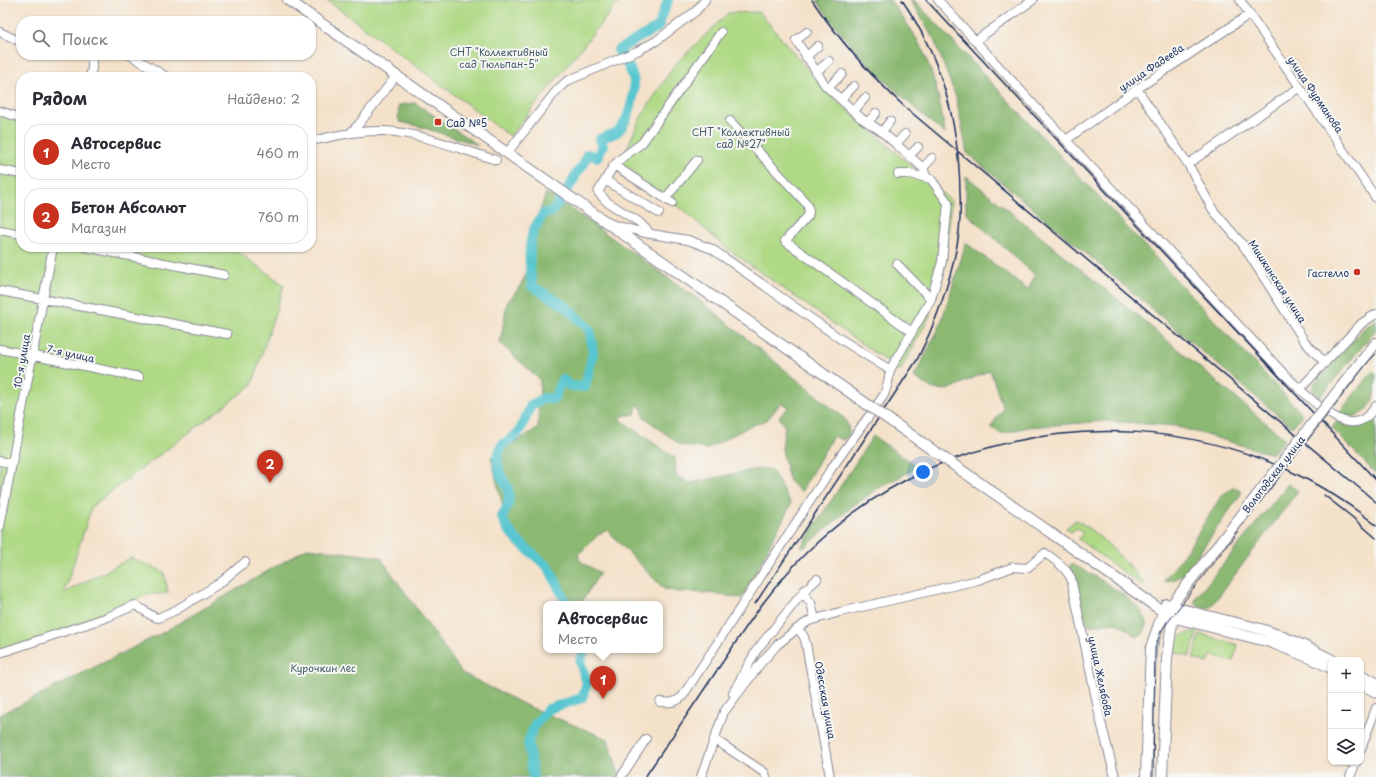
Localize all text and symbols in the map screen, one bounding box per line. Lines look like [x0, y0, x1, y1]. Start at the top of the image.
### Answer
search box [16, 16, 316, 60]
icon: search [30, 27, 52, 49]
text: Поиск [62, 27, 108, 50]
street label: улица Фадеева [1115, 39, 1187, 94]
park label: СНТ "Коллективный сад Тюльпан-5" [450, 44, 548, 71]
street label: улица Фурманова [1284, 52, 1348, 137]
text: Рядом [32, 85, 87, 111]
text: Найдено: 2 [227, 89, 300, 108]
place label: Сад №5 [446, 115, 487, 130]
marker: Сад №5 [433, 117, 443, 127]
park label: СНТ "Коллективный сад №27" [692, 124, 790, 151]
text: Автосервис [71, 131, 161, 154]
text: 1 [43, 143, 49, 162]
text: 460 m [256, 143, 299, 162]
text: Место [71, 154, 111, 173]
text: Бетон Абсолют [71, 195, 186, 218]
text: 2 [41, 207, 51, 226]
text: 760 m [258, 207, 299, 226]
text: Магазин [71, 218, 127, 237]
street label: Мишкинская улица [1245, 236, 1311, 326]
place label: Гастелло [1308, 265, 1349, 280]
marker: Гастелло [1352, 267, 1362, 277]
street label: 10-я улица [9, 332, 33, 389]
street label: 7-я улица [46, 341, 97, 366]
street label: Вологодская улица [1238, 432, 1308, 516]
pin: 2 [257, 450, 283, 483]
your location [913, 462, 933, 482]
popup [543, 601, 663, 653]
text: Автосервис [558, 606, 648, 629]
text: Место [558, 629, 597, 648]
street label: улица Желябова [1085, 634, 1117, 718]
map controls [1328, 657, 1364, 765]
button: + [1328, 657, 1364, 693]
park label: Курочкин лес [290, 660, 356, 676]
street label: Одесская улица [812, 660, 840, 741]
pin: 1 [590, 666, 616, 699]
button: − [1328, 693, 1364, 729]
button: layers [1328, 729, 1364, 765]

